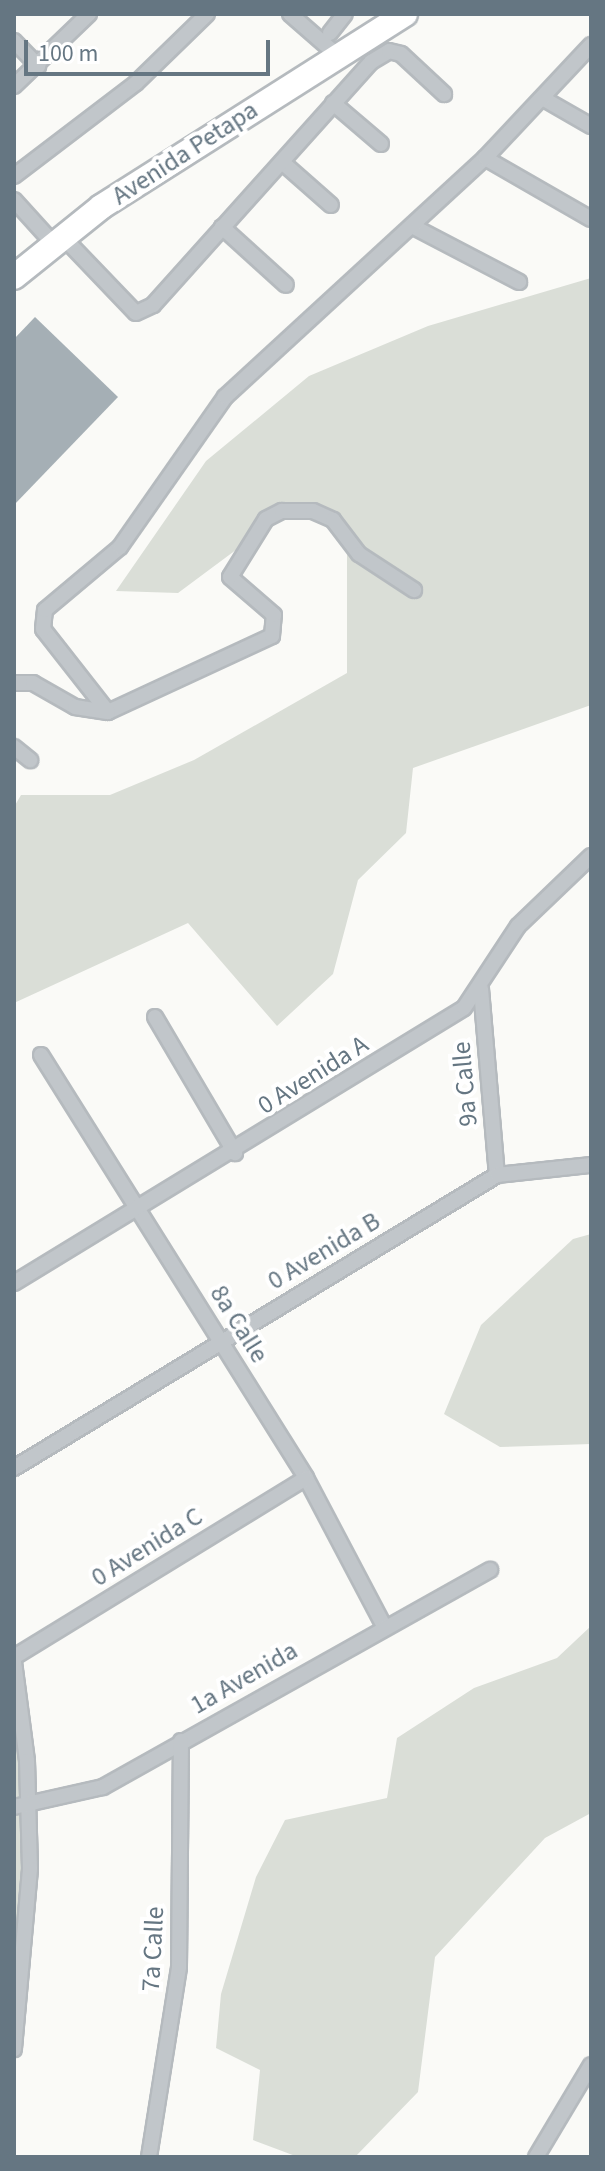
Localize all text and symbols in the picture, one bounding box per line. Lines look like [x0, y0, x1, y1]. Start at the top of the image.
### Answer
scale bar [28, 24, 274, 74]
text: 100 m [38, 36, 98, 71]
street label: Avenida Petapa [106, 94, 264, 212]
street label: 0 Avenida A [252, 1029, 374, 1121]
street label: 9a Calle [446, 1040, 484, 1128]
street label: 0 Avenida B [262, 1205, 386, 1297]
street label: 8a Calle [203, 1280, 275, 1368]
street label: 0 Avenida C [86, 1501, 208, 1593]
street label: 1a Avenida [185, 1635, 303, 1721]
street label: 7a Calle [135, 1906, 171, 1992]

